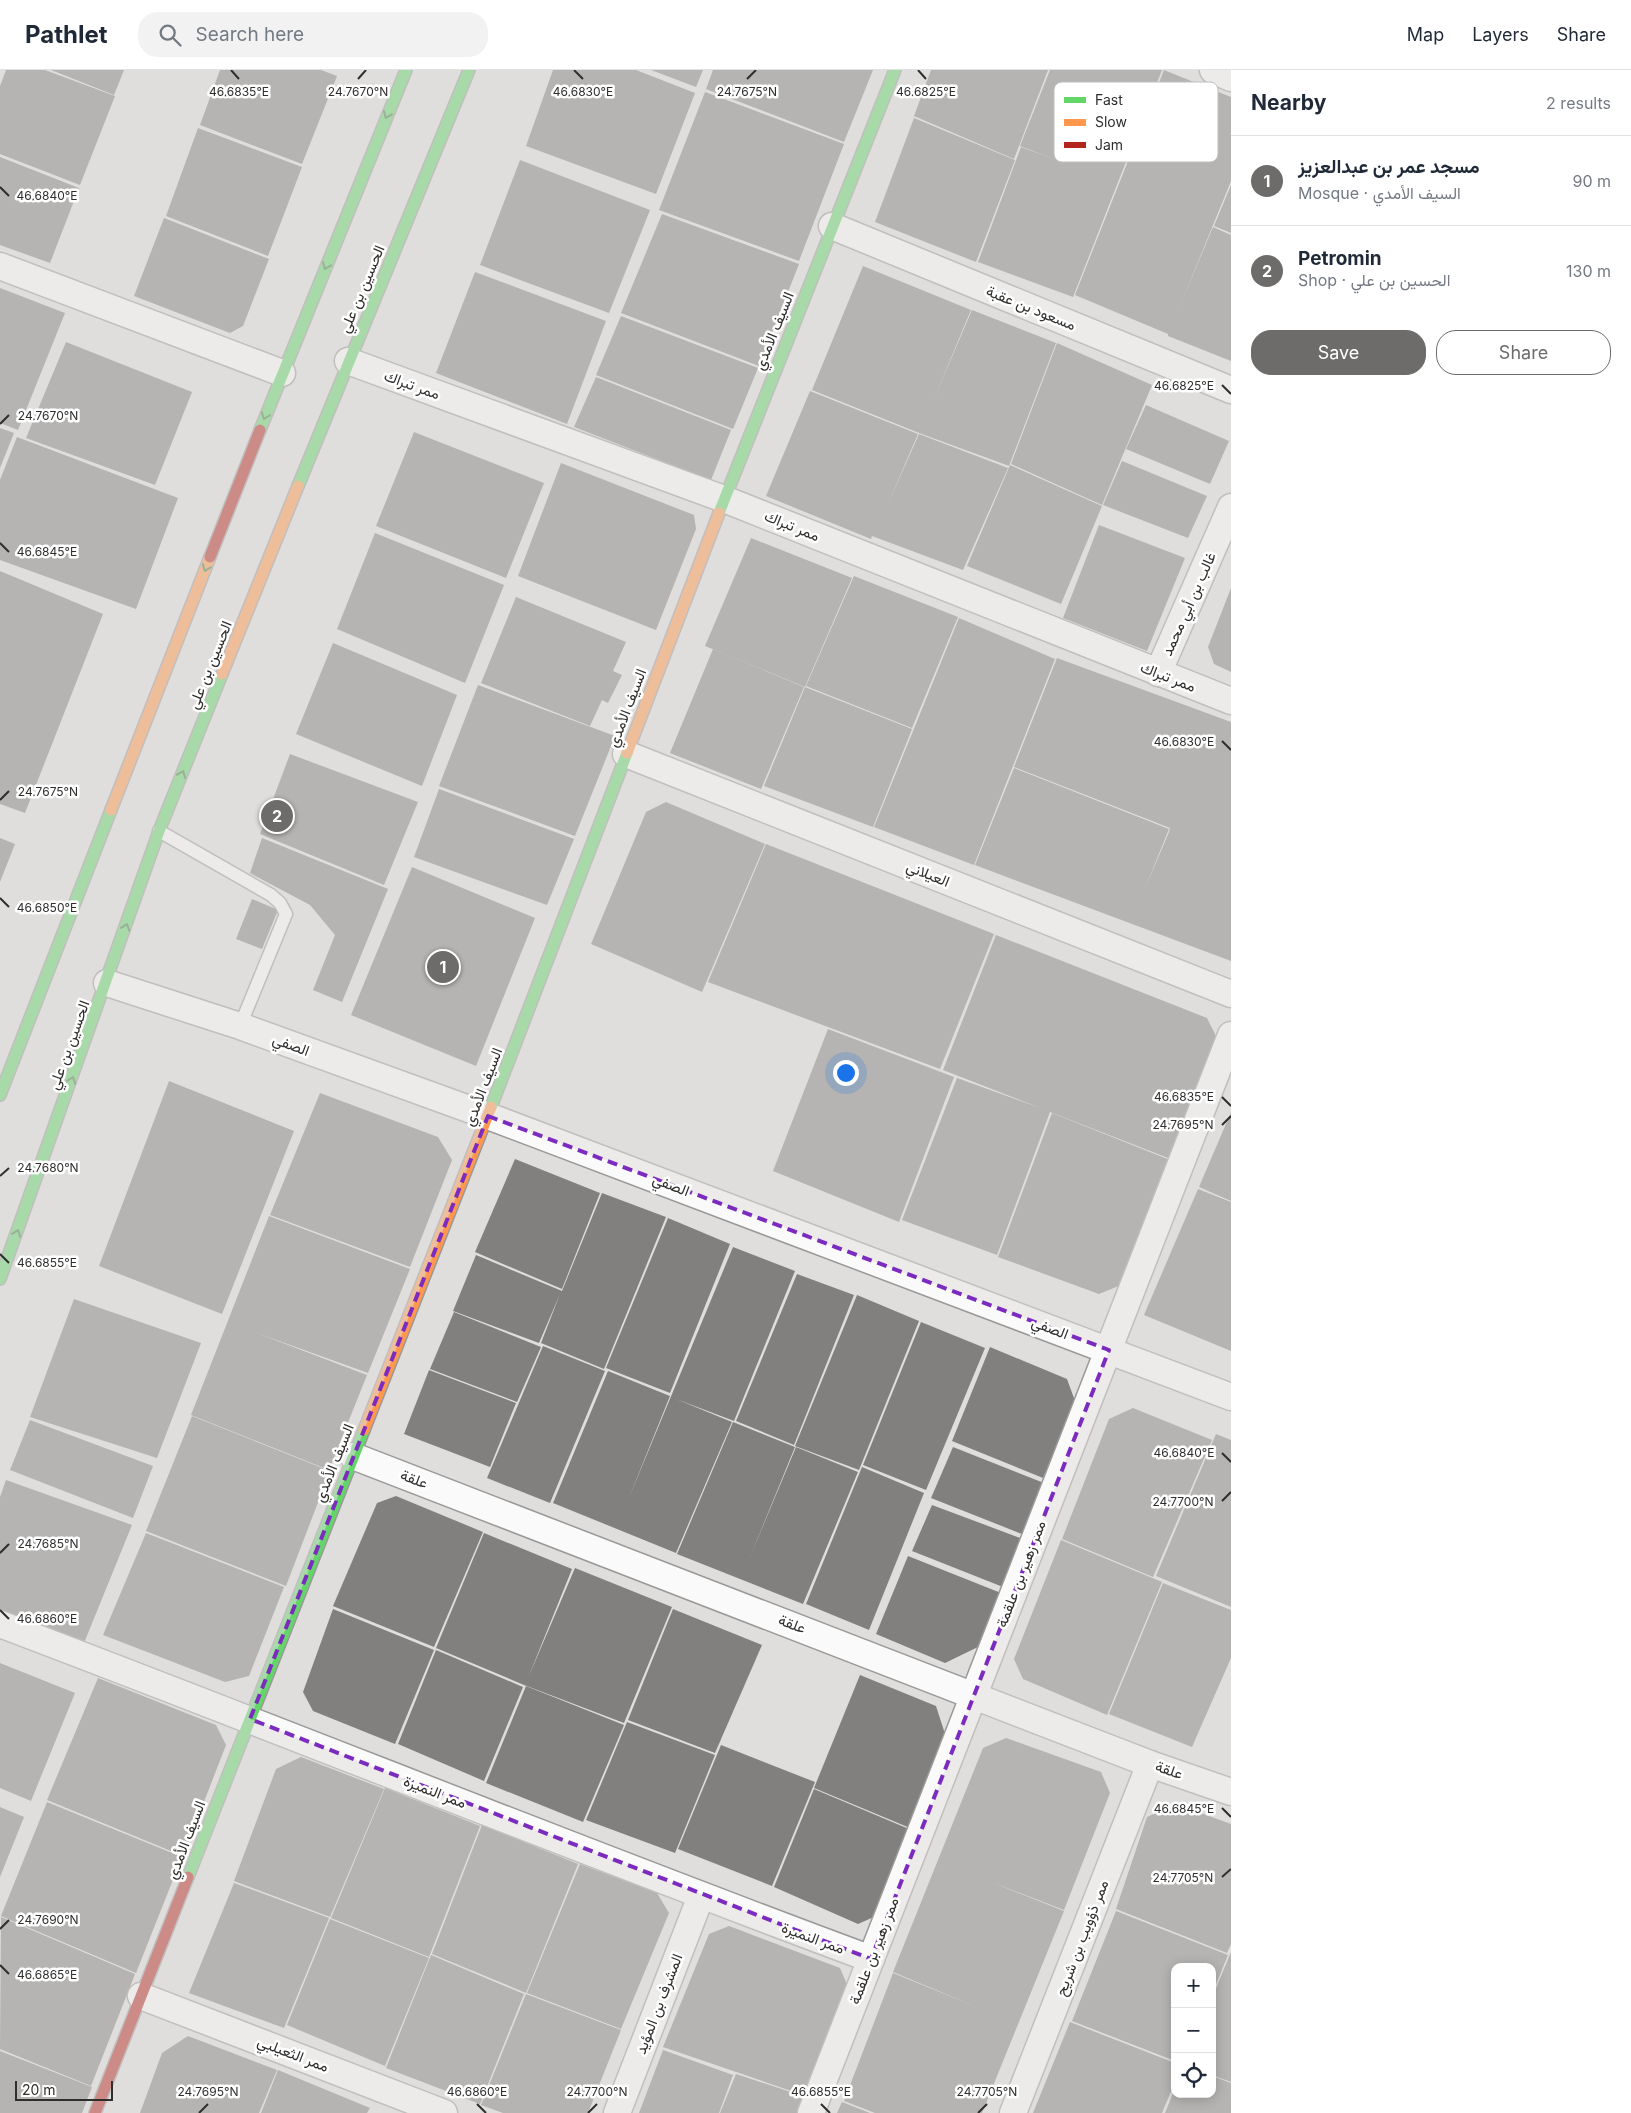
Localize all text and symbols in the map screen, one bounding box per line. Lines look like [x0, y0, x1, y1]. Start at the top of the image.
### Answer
search box [138, 12, 488, 57]
text: Pathlet [25, 20, 108, 49]
icon: search [156, 21, 184, 49]
text: Search here [196, 23, 304, 46]
text: Map [1407, 24, 1444, 45]
text: Layers [1472, 24, 1529, 45]
text: Share [1557, 24, 1606, 45]
legend [1054, 82, 1218, 162]
text: 46.6835°E [209, 84, 269, 99]
text: 24.7670°N [328, 84, 388, 99]
text: 46.6830°E [553, 84, 613, 99]
text: 24.7675°N [717, 84, 777, 99]
text: 46.6825°E [896, 84, 956, 99]
text: Nearby [1251, 90, 1326, 115]
text: Fast [1095, 91, 1123, 108]
text: 2 results [1546, 93, 1611, 113]
one-way arrow [383, 110, 394, 119]
text: Slow [1095, 113, 1127, 130]
text: Jam [1095, 136, 1123, 153]
text: مسجد عمر بن عبدالعزيز [1298, 155, 1480, 178]
text: 1 [1264, 171, 1270, 191]
text: 90 m [1572, 171, 1611, 191]
text: Mosque · السيف الأمدي [1298, 183, 1461, 203]
text: 46.6840°E [17, 188, 77, 203]
street label: الحسين بن علي [335, 242, 392, 337]
text: Petromin [1298, 247, 1382, 270]
one-way arrow [322, 261, 332, 270]
text: 2 [1262, 261, 1272, 281]
text: 130 m [1566, 261, 1611, 281]
text: Shop · الحسين بن علي [1298, 270, 1450, 290]
street label: مسعود بن عقبة [983, 281, 1079, 335]
street label: السيف الأمدي [749, 289, 802, 374]
button: Save [1251, 330, 1426, 375]
button: Share [1436, 330, 1611, 375]
street label: ممر تبراك [382, 366, 443, 403]
text: 46.6825°E [1154, 378, 1214, 393]
text: 24.7670°N [18, 408, 78, 423]
one-way arrow [261, 412, 271, 420]
street label: ممر تبراك [762, 506, 823, 545]
text: 46.6845°E [17, 544, 77, 559]
street label: غالب بن أبي محمد [1157, 549, 1224, 660]
one-way arrow [202, 563, 212, 572]
street label: الحسين بن علي [183, 618, 240, 713]
street label: ممر تبراك [1138, 657, 1199, 696]
street label: السيف الأمدي [603, 666, 654, 751]
text: 46.6830°E [1154, 734, 1214, 749]
one-way arrow [177, 771, 187, 779]
text: 24.7675°N [18, 784, 78, 799]
pin: 2 [261, 797, 293, 835]
street label: العيلاني [902, 856, 953, 894]
text: 46.6850°E [17, 900, 77, 915]
one-way arrow [120, 923, 130, 932]
pin: 1 [427, 948, 459, 986]
street label: الحسين بن علي [44, 998, 97, 1093]
street label: الصفي [269, 1029, 312, 1064]
street label: السيف الأمدي [459, 1045, 510, 1130]
your location [833, 1060, 859, 1086]
one-way arrow [66, 1076, 76, 1085]
text: 46.6835°E [1154, 1089, 1214, 1104]
text: 24.7695°N [1152, 1117, 1214, 1132]
text: 24.7680°N [17, 1160, 79, 1175]
street label: الصفي [649, 1169, 692, 1204]
one-way arrow [11, 1229, 21, 1238]
text: 46.6855°E [17, 1255, 77, 1270]
street label: الصفي [1028, 1312, 1071, 1347]
street label: السيف الأمدي [309, 1421, 362, 1506]
text: 46.6840°E [1154, 1445, 1214, 1460]
street label: علقة [398, 1465, 431, 1492]
text: 24.7700°N [1152, 1494, 1214, 1509]
street label: ممر زهير بن علقمة [991, 1518, 1051, 1630]
text: 24.7685°N [17, 1536, 79, 1551]
street label: علقة [776, 1610, 809, 1637]
text: 46.6860°E [17, 1611, 77, 1626]
street label: علقة [1153, 1756, 1186, 1783]
street label: ممر النميرة [401, 1771, 469, 1812]
street label: السيف الأمدي [162, 1798, 213, 1883]
text: 46.6845°E [1154, 1801, 1214, 1816]
text: 24.7705°N [1153, 1870, 1213, 1885]
street label: ممر ذؤويب بن شريح [1051, 1877, 1114, 1999]
street label: ممر زهير بن علقمة [844, 1895, 904, 2007]
text: 24.7690°N [17, 1912, 79, 1927]
street label: ممر النميرة [779, 1917, 847, 1958]
street label: المشرف بن المؤيد [631, 1951, 687, 2057]
map controls [1171, 1963, 1216, 2098]
button: + [1171, 1963, 1216, 2008]
text: 46.6865°E [17, 1967, 77, 1982]
button: − [1171, 2008, 1216, 2053]
street label: ممر الثعيلبي [253, 2031, 332, 2080]
button: locate [1171, 2053, 1216, 2098]
scale bar [15, 2078, 112, 2101]
text: 20 m [22, 2081, 56, 2098]
text: 24.7695°N [177, 2084, 239, 2099]
text: 46.6860°E [447, 2084, 507, 2099]
text: 24.7700°N [566, 2084, 628, 2099]
text: 46.6855°E [791, 2084, 851, 2099]
text: 24.7705°N [957, 2084, 1017, 2099]

